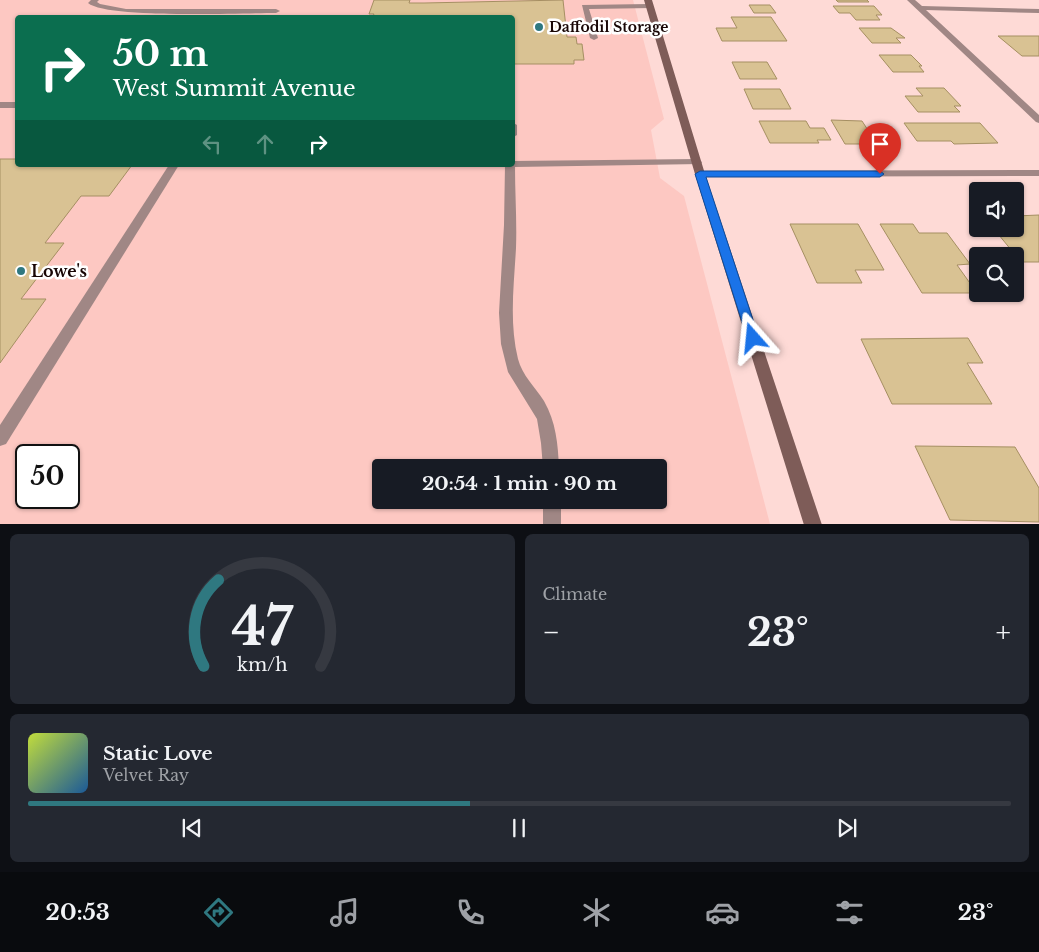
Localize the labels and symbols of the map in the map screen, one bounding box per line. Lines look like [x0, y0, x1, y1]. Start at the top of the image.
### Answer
place label: Daffodil Storage [549, 18, 669, 36]
marker: Daffodil Storage [533, 21, 545, 33]
pin [859, 123, 901, 174]
place label: Lowe's [31, 261, 87, 281]
marker: Lowe's [15, 265, 27, 277]
position arrow [726, 311, 778, 363]
speed limit sign: 50 [15, 444, 80, 509]

